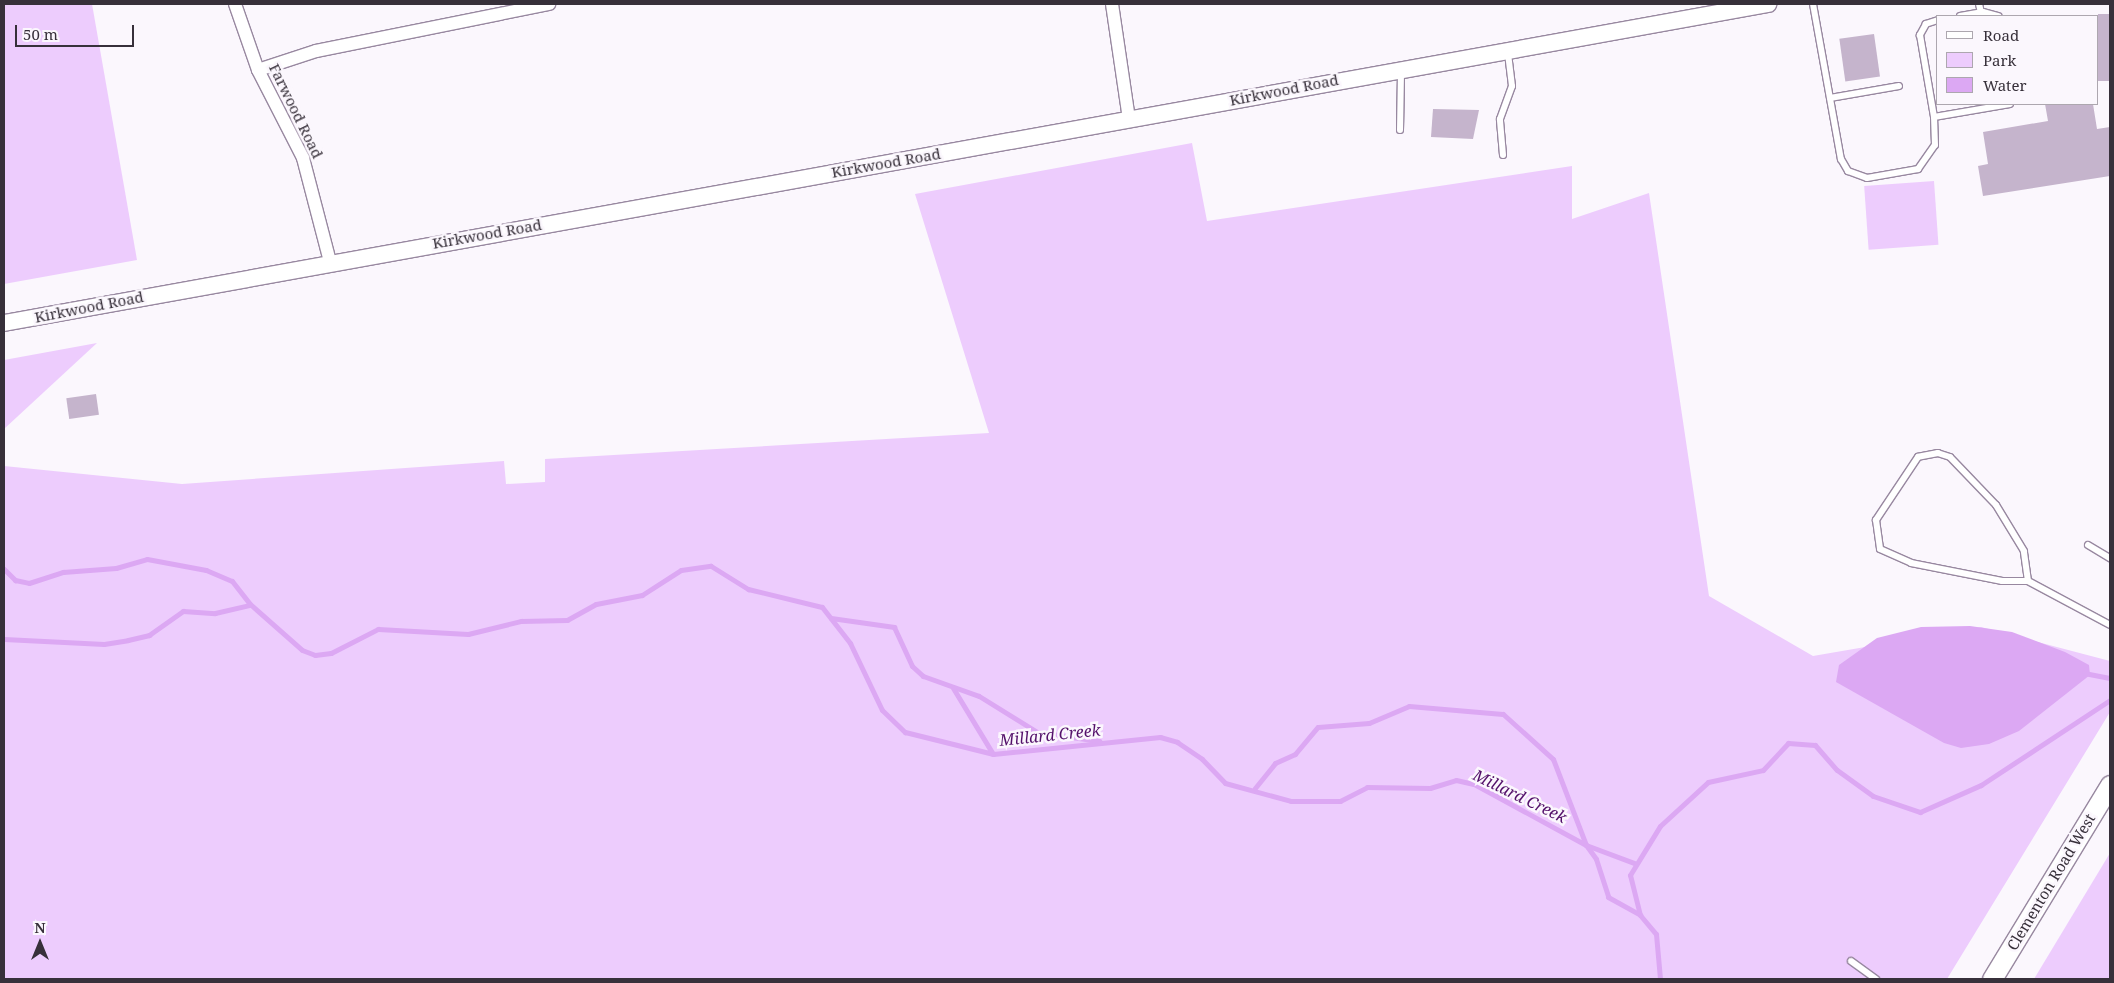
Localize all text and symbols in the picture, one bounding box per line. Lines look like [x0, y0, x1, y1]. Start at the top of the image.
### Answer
scale bar [18, 15, 136, 47]
legend [1936, 15, 2099, 105]
text: 50 m [23, 24, 58, 44]
text: Road [1983, 25, 2019, 45]
text: Park [1983, 50, 2016, 70]
street label: Farwood Road [265, 61, 327, 161]
street label: Kirkwood Road [1228, 71, 1340, 109]
text: Water [1983, 75, 2026, 95]
street label: Kirkwood Road [830, 145, 942, 181]
street label: Kirkwood Road [431, 216, 543, 252]
street label: Kirkwood Road [33, 288, 145, 326]
water label: Millard Creek [999, 720, 1101, 750]
water label: Millard Creek [1470, 765, 1570, 827]
street label: Clementon Road West [2003, 810, 2099, 954]
north arrow [15, 918, 65, 968]
text: N [34, 918, 46, 937]

